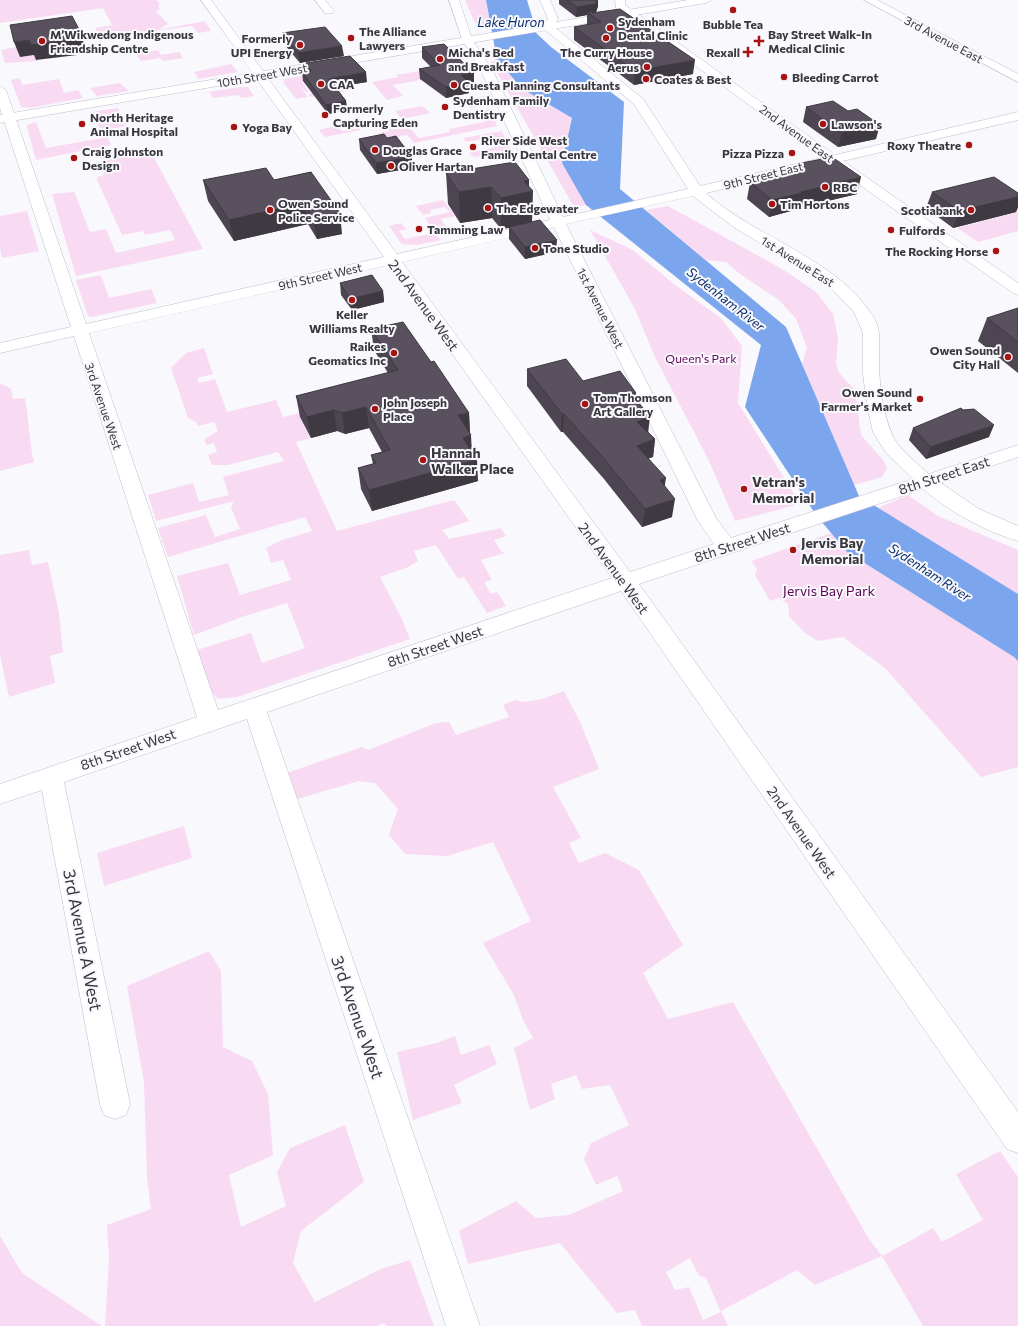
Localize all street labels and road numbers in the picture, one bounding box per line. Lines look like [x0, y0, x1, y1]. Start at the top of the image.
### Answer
street label: 3rd Avenue East [902, 12, 986, 66]
street label: 10th Street West [216, 60, 308, 90]
street label: 2nd Avenue East [757, 101, 837, 165]
street label: 9th Street East [722, 158, 804, 192]
street label: 1st Avenue East [759, 233, 837, 289]
street label: 2nd Avenue West [385, 256, 463, 354]
street label: 9th Street West [277, 260, 363, 292]
street label: 1st Avenue West [575, 266, 627, 351]
street label: 3rd Avenue West [83, 361, 125, 451]
street label: 8th Street East [896, 452, 992, 498]
street label: 8th Street West [692, 518, 792, 566]
street label: 2nd Avenue West [575, 519, 653, 617]
street label: 8th Street West [385, 622, 485, 670]
street label: 8th Street West [78, 725, 178, 773]
street label: 2nd Avenue West [764, 783, 840, 882]
street label: 3rd Avenue A West [59, 867, 107, 1013]
street label: 3rd Avenue West [327, 953, 389, 1081]

